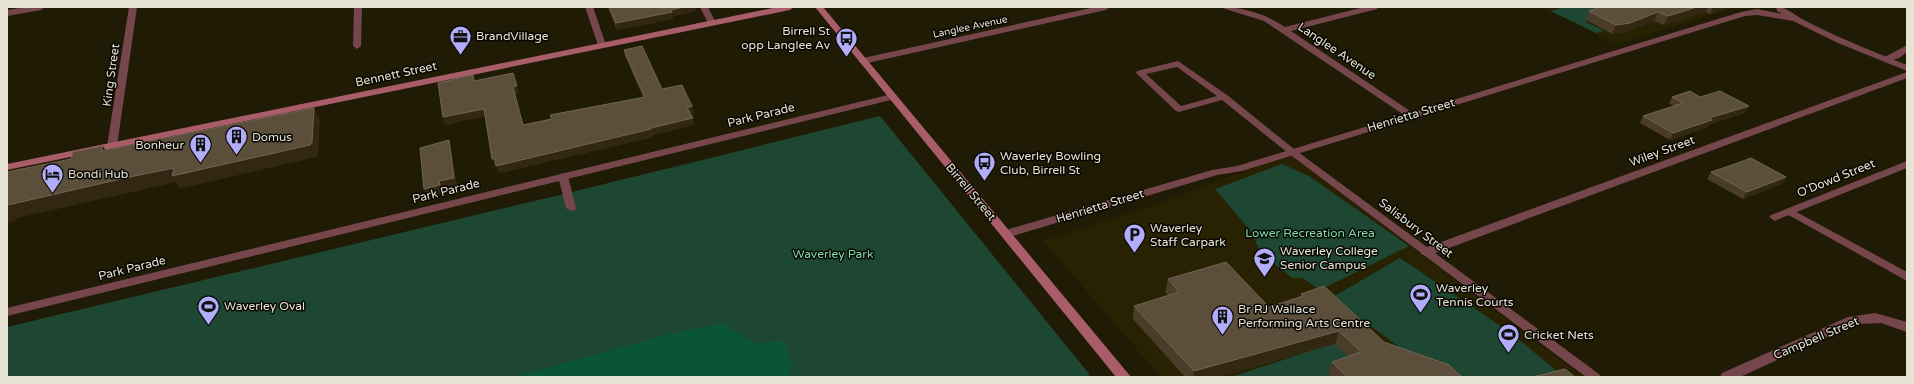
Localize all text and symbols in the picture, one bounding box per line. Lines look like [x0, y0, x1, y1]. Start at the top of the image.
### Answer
street label: Langlee Avenue [932, 13, 1009, 41]
street label: Langlee Avenue [1295, 20, 1379, 82]
office icon: BrandVillage [448, 23, 474, 56]
place label: Birrell St opp Langlee Av [741, 24, 831, 52]
bus stop icon: Birrell St opp Langlee Av [833, 25, 859, 58]
place label: BrandVillage [476, 29, 549, 43]
street label: King Street [100, 42, 122, 107]
street label: Bennett Street [354, 58, 438, 89]
street label: Henrietta Street [1366, 95, 1457, 135]
street label: Park Parade [726, 100, 796, 130]
building icon: Domus [224, 124, 250, 157]
place label: Domus [252, 130, 292, 144]
building icon: Bonheur [187, 132, 213, 165]
street label: Wiley Street [1627, 133, 1697, 169]
place label: Bonheur [135, 138, 184, 152]
place label: Waverley Bowling Club, Birrell St [1000, 149, 1101, 177]
bus stop icon: Waverley Bowling Club, Birrell St [971, 150, 997, 183]
street label: O'Dowd Street [1795, 156, 1877, 200]
hotel icon: Bondi Hub [39, 161, 65, 194]
street label: Birrell Street [943, 161, 999, 224]
place label: Bondi Hub [68, 167, 128, 181]
street label: Park Parade [411, 176, 481, 206]
street label: Henrietta Street [1055, 186, 1146, 226]
street label: Salisbury Street [1376, 196, 1456, 261]
place label: Waverley Staff Carpark [1150, 221, 1226, 249]
parking icon: Waverley Staff Carpark [1122, 222, 1148, 255]
park label: Lower Recreation Area [1245, 226, 1375, 240]
place label: Waverley College Senior Campus [1280, 244, 1378, 272]
school or university icon: Waverley College Senior Campus [1251, 245, 1277, 278]
park label: Waverley Park [793, 247, 874, 261]
street label: Park Parade [97, 253, 167, 283]
place label: Waverley Tennis Courts [1436, 281, 1514, 309]
sports icon: Waverley Tennis Courts [1407, 282, 1433, 315]
sports icon: Waverley Oval [195, 293, 221, 326]
place label: Waverley Oval [224, 299, 305, 313]
place label: Br RJ Wallace Performing Arts Centre [1238, 302, 1370, 330]
building icon: Br RJ Wallace Performing Arts Centre [1209, 303, 1235, 336]
street label: Campbell Street [1771, 314, 1861, 362]
sports icon: Cricket Nets [1495, 322, 1521, 355]
place label: Cricket Nets [1524, 328, 1594, 342]

